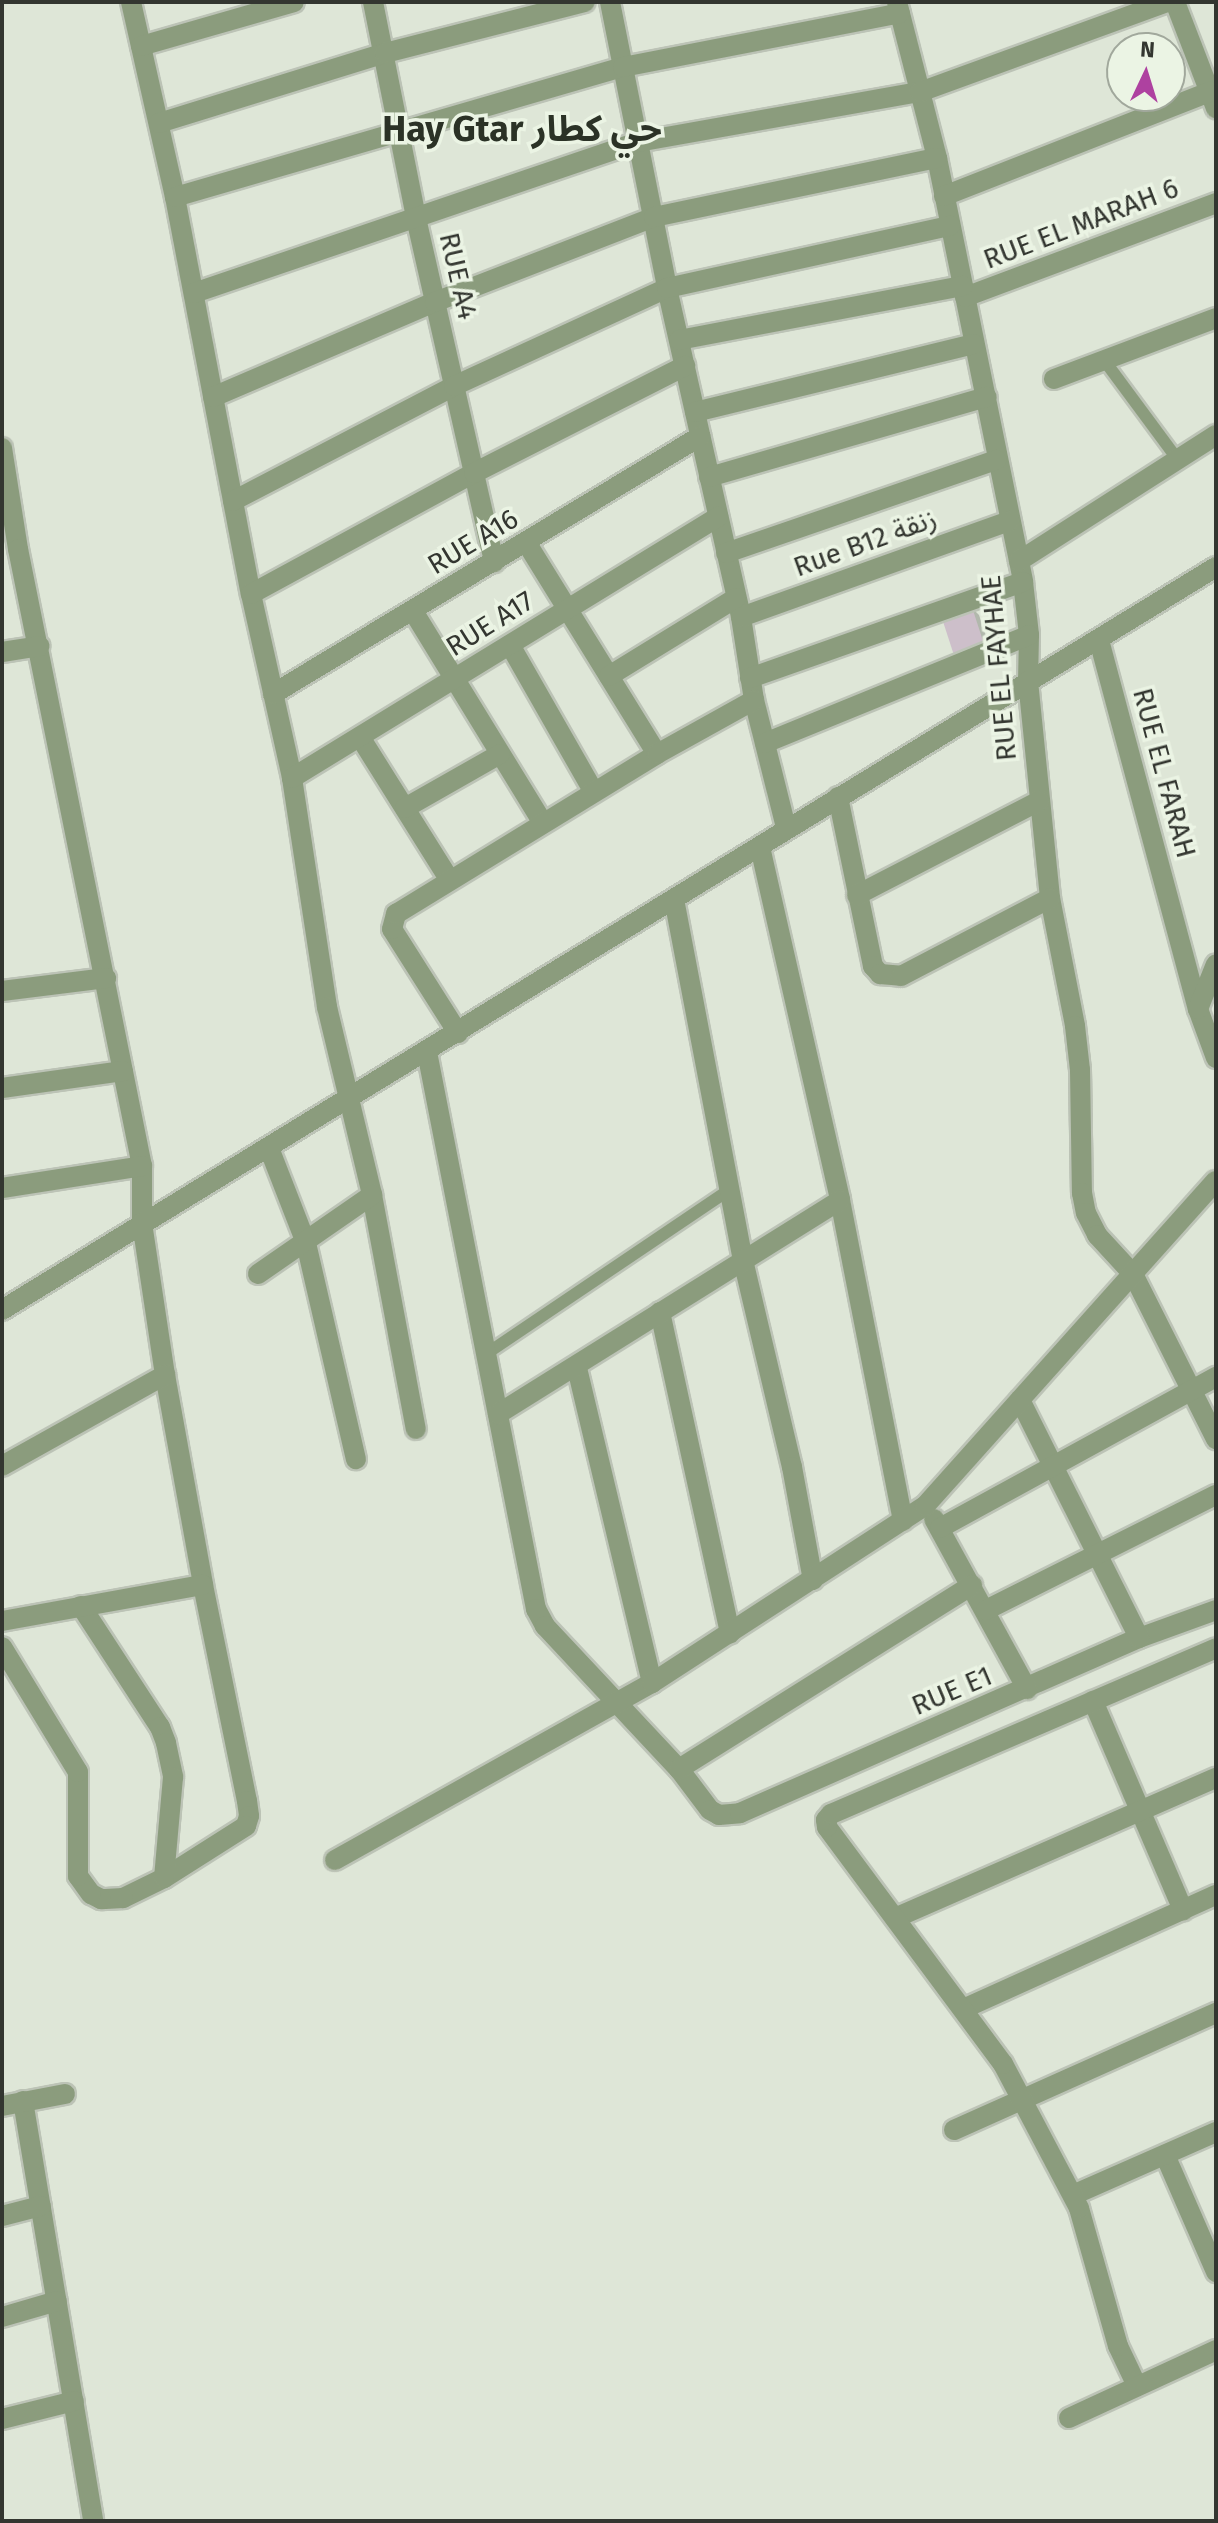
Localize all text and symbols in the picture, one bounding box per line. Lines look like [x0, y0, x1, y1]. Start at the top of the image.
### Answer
north arrow [1106, 32, 1186, 112]
text: N [1139, 36, 1156, 64]
district label: Hay Gtar حي كطار [382, 108, 662, 152]
street label: RUE EL MARAH 6 [979, 171, 1183, 277]
street label: RUE A4 [432, 229, 484, 323]
street label: RUE A16 [422, 502, 524, 582]
street label: Rue B12 زنقة [789, 502, 941, 584]
street label: RUE EL FAYHAE [974, 574, 1024, 762]
street label: RUE A17 [440, 584, 540, 664]
street label: RUE EL FARAH [1125, 684, 1203, 862]
street label: RUE E1 [907, 1659, 997, 1723]

